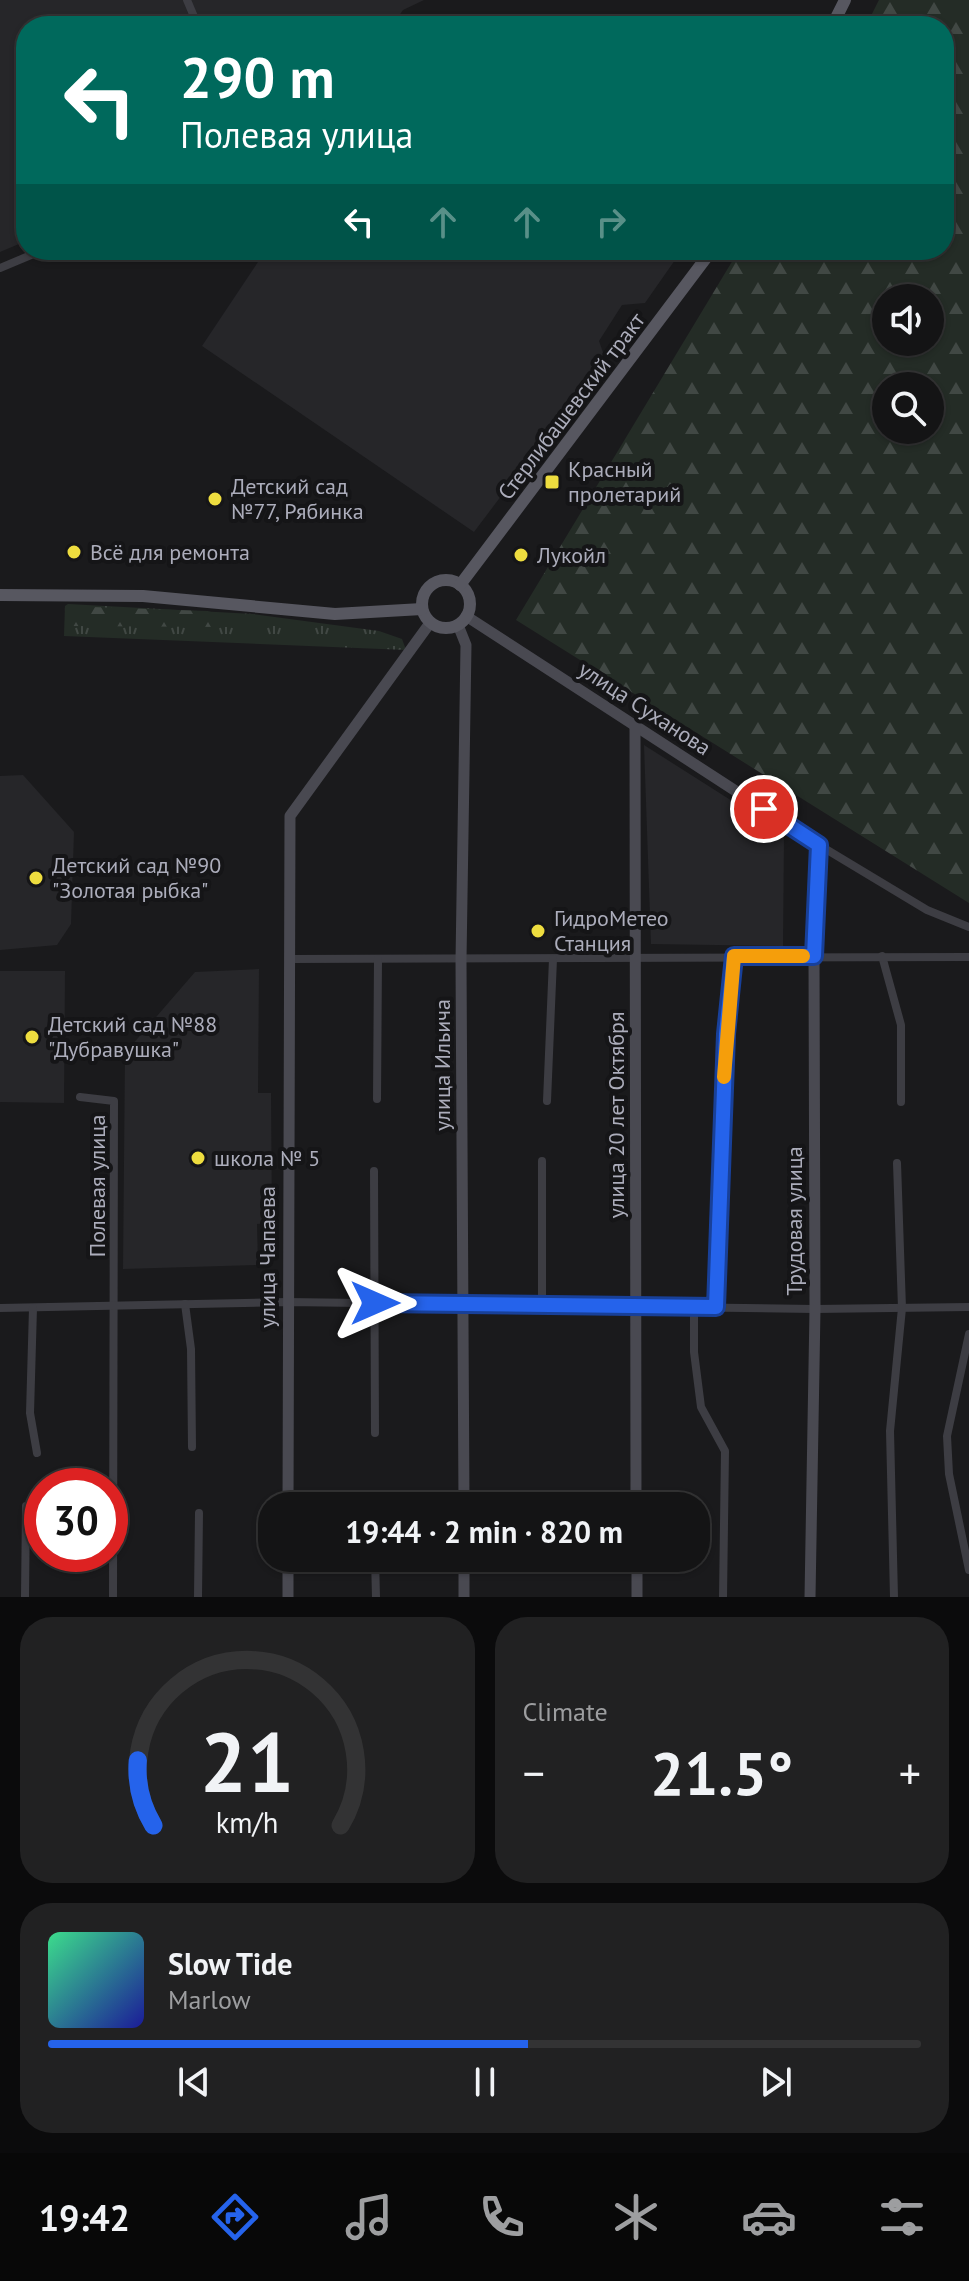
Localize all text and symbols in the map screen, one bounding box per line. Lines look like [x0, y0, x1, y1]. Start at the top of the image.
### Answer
text: 290 m [180, 41, 335, 113]
icon: left [48, 48, 152, 152]
text: Полевая улица [180, 111, 413, 158]
icon: left [337, 200, 381, 244]
icon: ahead [421, 200, 465, 244]
icon: ahead [505, 200, 549, 244]
icon: right [589, 200, 633, 244]
map controls [872, 284, 944, 444]
button: sound [872, 284, 944, 356]
street label: Стерлибашевский тракт [491, 307, 651, 505]
button: search [872, 372, 944, 444]
place label: Красный пролетарий [568, 455, 681, 508]
place label: Детский сад №77, Рябинка [231, 472, 364, 525]
marker: Красный пролетарий [543, 473, 561, 491]
marker: Детский сад №77, Рябинка [206, 490, 224, 508]
place label: Всё для ремонта [90, 538, 250, 566]
place label: Лукойл [536, 541, 606, 569]
marker: Всё для ремонта [65, 543, 83, 561]
marker: Лукойл [512, 546, 530, 564]
street label: улица Суханова [574, 655, 716, 761]
pin [730, 775, 798, 843]
icon: arrive [742, 787, 786, 831]
place label: Детский сад №90 "Золотая рыбка" [52, 851, 221, 904]
marker: Детский сад №90 "Золотая рыбка" [27, 869, 45, 887]
place label: ГидроМетео Станция [554, 904, 669, 957]
marker: ГидроМетео Станция [529, 922, 547, 940]
street label: улица Ильича [428, 999, 456, 1131]
place label: Детский сад №88 "Дубравушка" [48, 1010, 217, 1063]
street label: улица 20 лет Октября [602, 1012, 630, 1218]
marker: Детский сад №88 "Дубравушка" [23, 1028, 41, 1046]
street label: Полевая улица [83, 1115, 111, 1257]
place label: школа № 5 [214, 1144, 320, 1172]
street label: Трудовая улица [780, 1146, 808, 1296]
marker: школа № 5 [189, 1149, 207, 1167]
street label: улица Чапаева [253, 1186, 281, 1328]
position arrow [333, 1261, 417, 1345]
speed limit sign: 30 [24, 1468, 128, 1572]
text: 19:44 · 2 min · 820 m [345, 1512, 623, 1551]
text: Climate [523, 1695, 608, 1728]
text: 21 [200, 1707, 294, 1815]
text: 21.5° [650, 1734, 793, 1812]
text: − [523, 1744, 545, 1801]
text: + [899, 1744, 921, 1801]
text: km/h [216, 1804, 279, 1841]
text: Slow Tide [168, 1944, 293, 1983]
text: Marlow [168, 1983, 251, 2016]
icon: previous [172, 2060, 216, 2104]
icon: pause [463, 2060, 507, 2104]
icon: next [754, 2060, 798, 2104]
icon: directions [207, 2189, 263, 2245]
icon: music [341, 2189, 397, 2245]
icon: phone [474, 2189, 530, 2245]
icon: climate [608, 2189, 664, 2245]
icon: car [741, 2189, 797, 2245]
icon: filters [874, 2189, 930, 2245]
text: 19:42 [39, 2194, 130, 2241]

